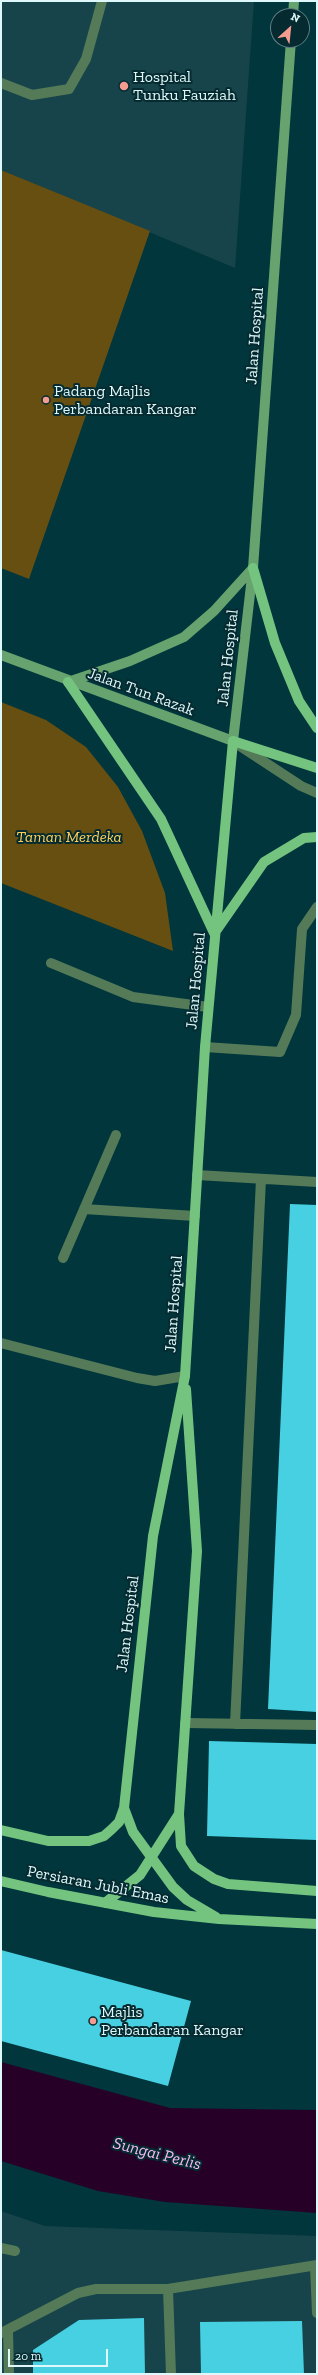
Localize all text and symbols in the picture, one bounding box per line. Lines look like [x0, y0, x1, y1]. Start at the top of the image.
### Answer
north arrow [270, 8, 310, 48]
text: N [289, 10, 302, 25]
place label: Hospital Tunku Fauziah [133, 67, 236, 105]
marker: Hospital Tunku Fauziah [118, 80, 130, 92]
street label: Jalan Hospital [242, 287, 268, 385]
place label: Padang Majlis Perbandaran Kangar [54, 381, 197, 419]
marker: Padang Majlis Perbandaran Kangar [41, 395, 51, 405]
street label: Jalan Hospital [213, 609, 243, 707]
street label: Jalan Tun Razak [85, 664, 197, 720]
park label: Taman Merdeka [16, 827, 122, 847]
street label: Jalan Hospital [182, 932, 210, 1030]
street label: Jalan Hospital [161, 1255, 187, 1353]
street label: Jalan Hospital [113, 1574, 143, 1674]
street label: Persiaran Jubli Emas [25, 1862, 171, 1908]
place label: Majlis Perbandaran Kangar [101, 2002, 244, 2040]
marker: Majlis Perbandaran Kangar [88, 2016, 98, 2026]
water label: Sungai Perlis [111, 2133, 203, 2175]
scale bar [10, 2341, 110, 2367]
text: 20 m [15, 2349, 41, 2363]

